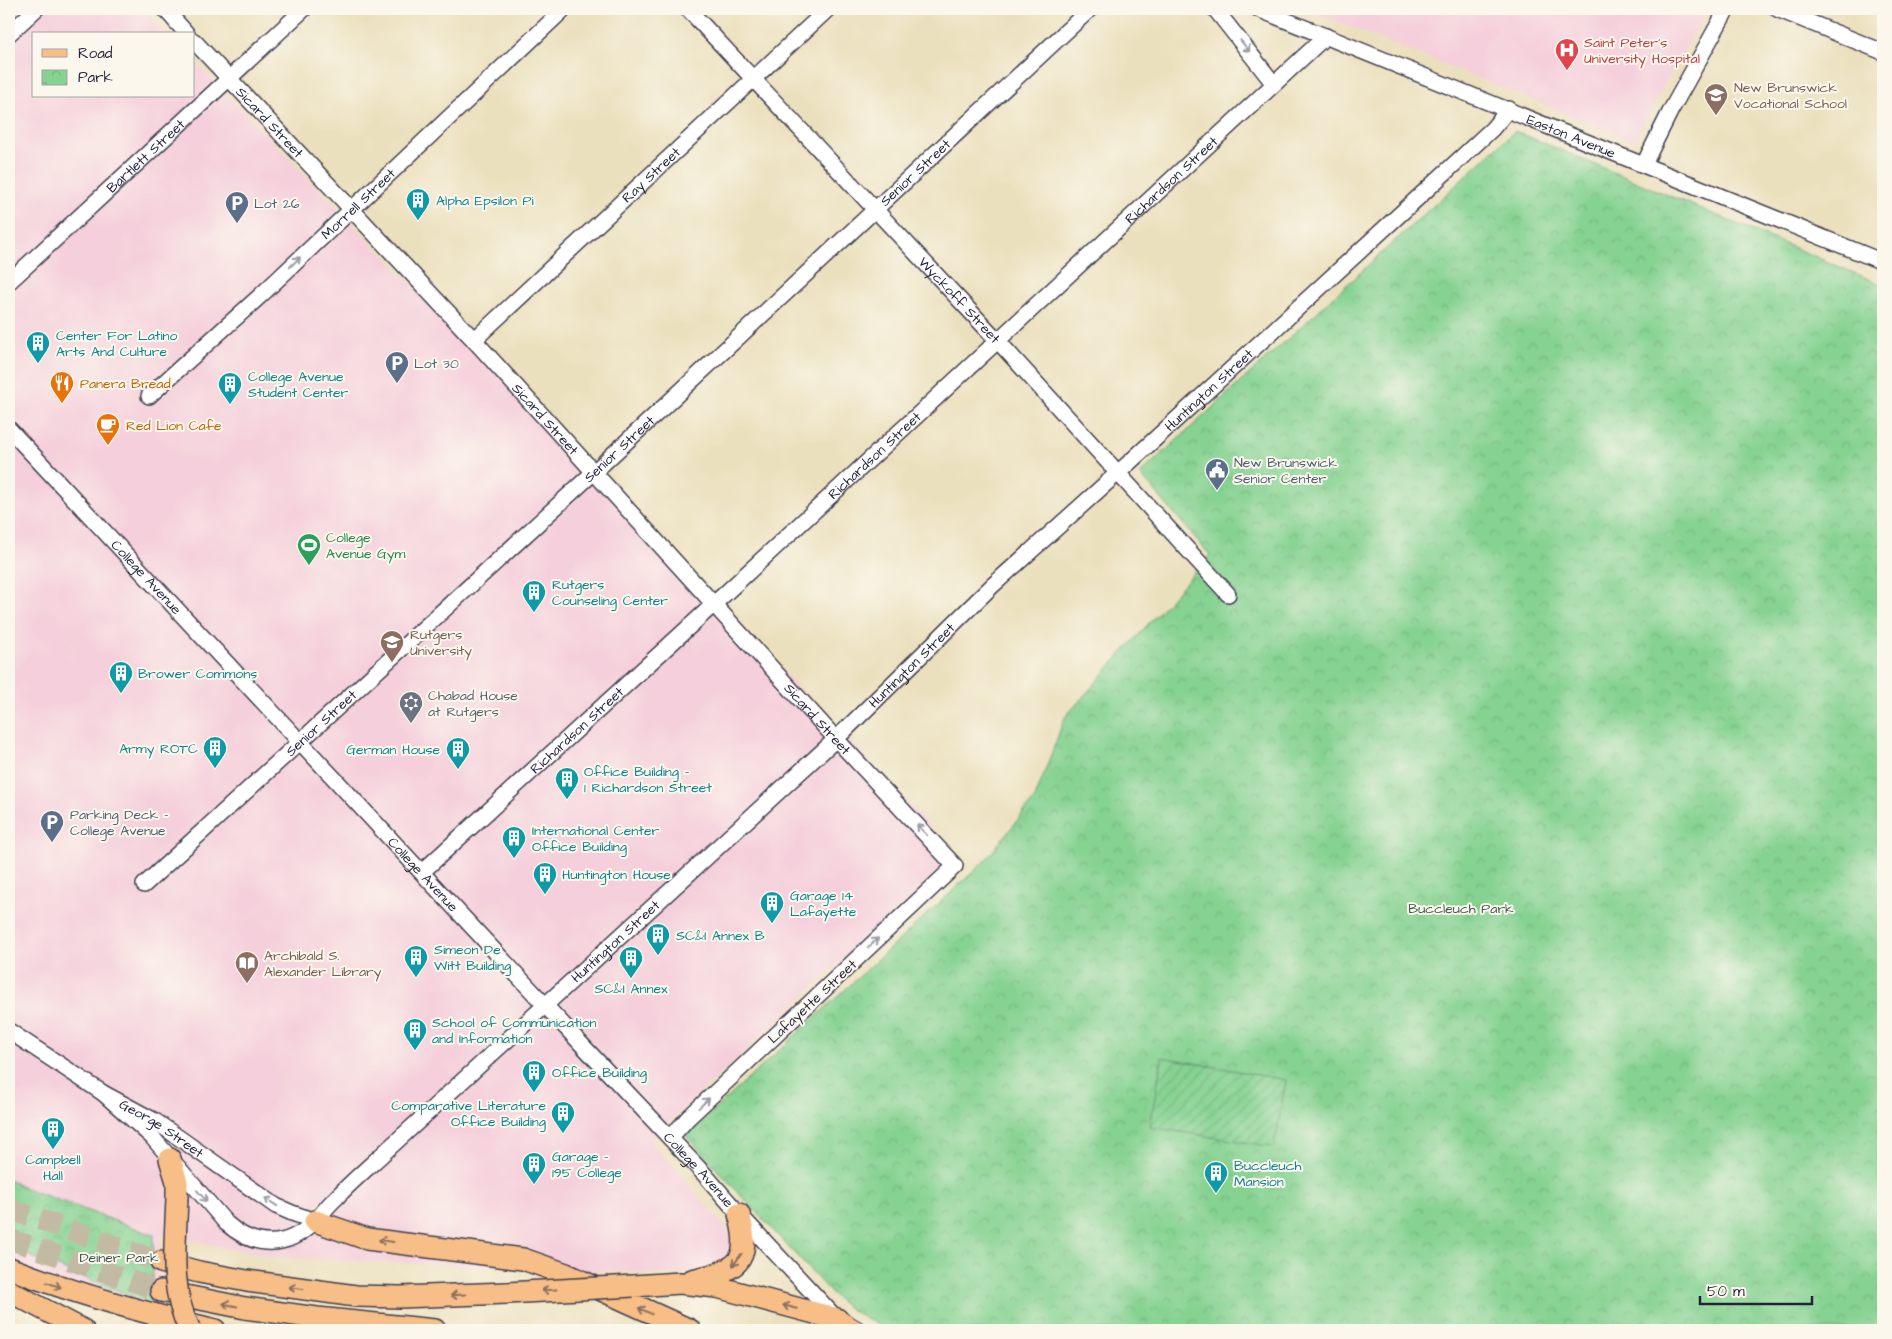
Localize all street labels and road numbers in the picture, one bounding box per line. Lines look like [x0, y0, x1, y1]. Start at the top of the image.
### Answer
street label: Sicard Street [231, 83, 308, 163]
street label: Easton Avenue [1524, 110, 1619, 164]
street label: Bartlett Street [103, 115, 190, 198]
street label: Richardson Street [1121, 132, 1223, 229]
street label: Senior Street [876, 135, 956, 211]
street label: Ray Street [618, 143, 685, 208]
street label: Morrell Street [317, 164, 400, 244]
street label: Wyckoff Street [913, 253, 1004, 348]
street label: Huntington Street [1160, 344, 1258, 436]
street label: Sicard Street [507, 379, 583, 460]
street label: Richardson Street [824, 407, 926, 504]
street label: Senior Street [580, 411, 660, 487]
street label: College Avenue [106, 536, 186, 620]
street label: Huntington Street [864, 618, 960, 713]
street label: Sicard Street [779, 679, 855, 760]
street label: Richardson Street [526, 682, 629, 779]
street label: Senior Street [282, 685, 362, 761]
street label: College Avenue [383, 833, 463, 917]
street label: Huntington Street [567, 896, 665, 988]
street label: Lafayette Street [764, 955, 862, 1048]
street label: George Street [116, 1095, 208, 1163]
street label: College Avenue [658, 1128, 738, 1212]

